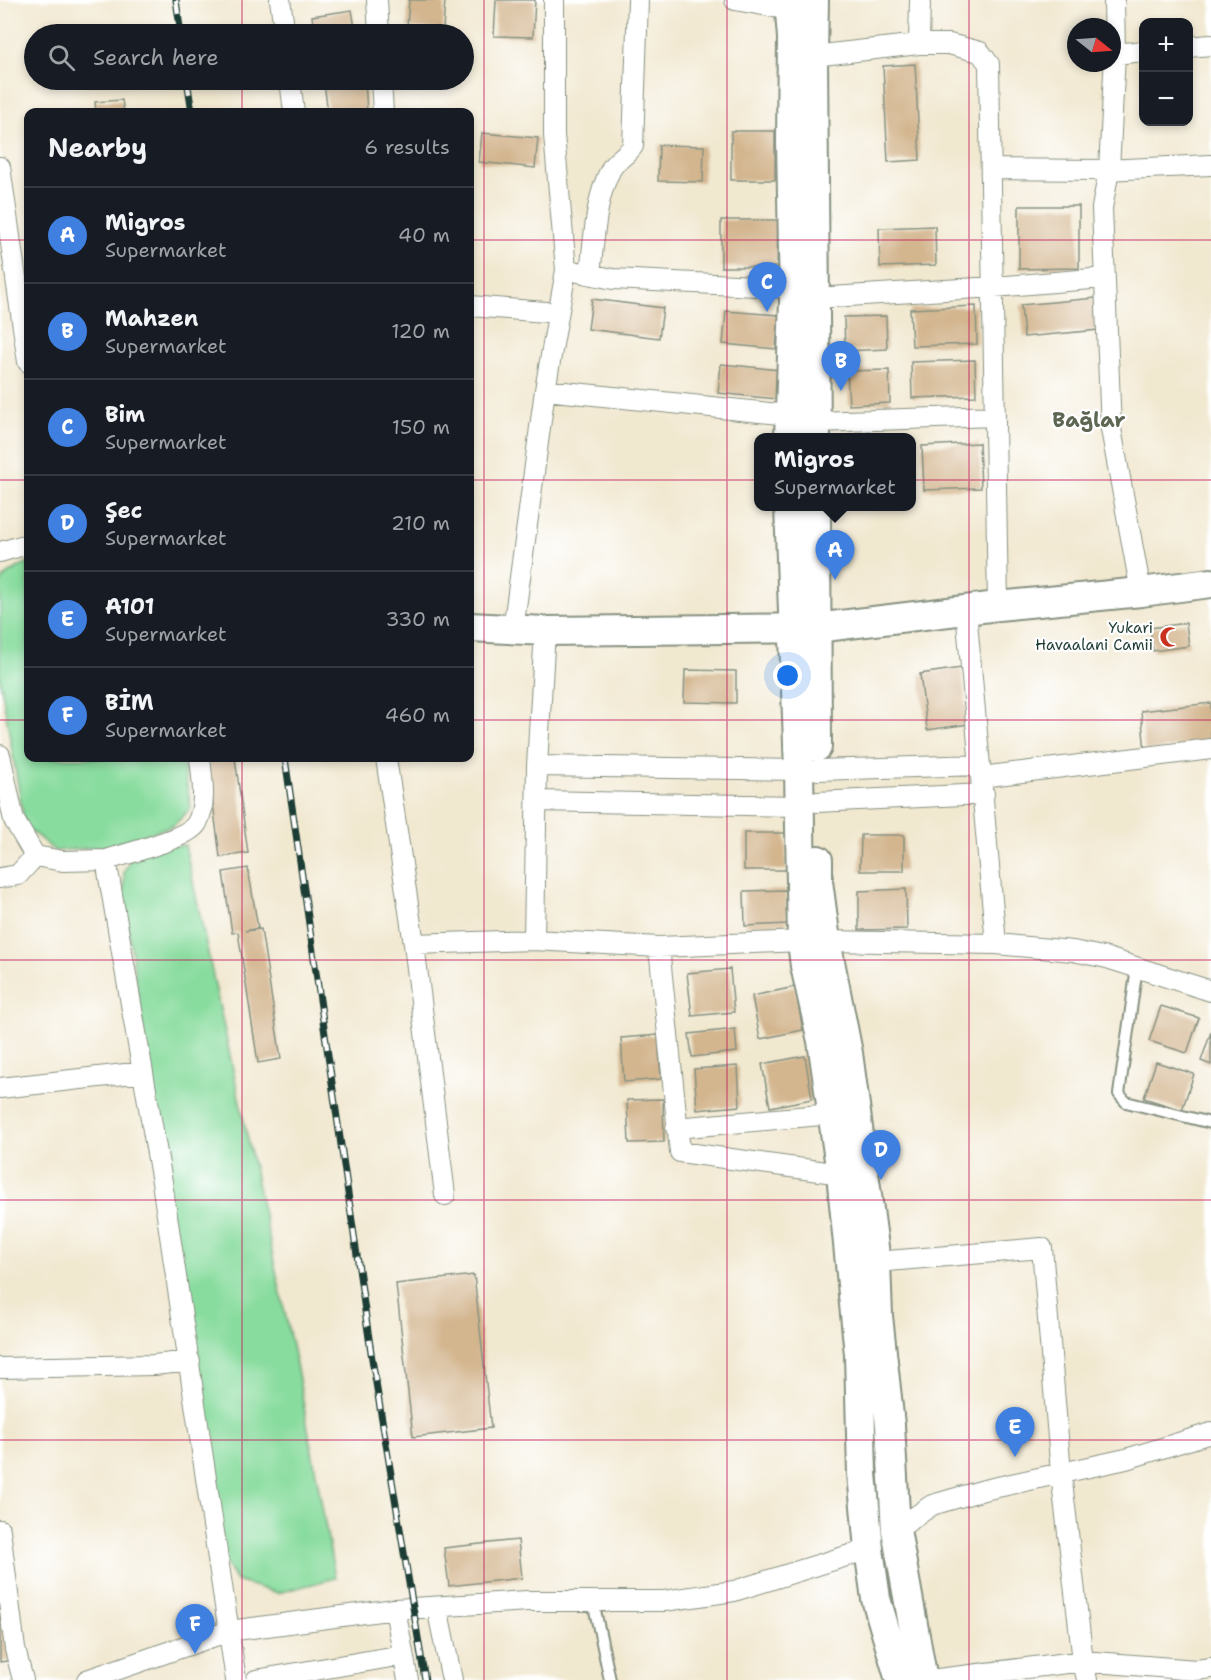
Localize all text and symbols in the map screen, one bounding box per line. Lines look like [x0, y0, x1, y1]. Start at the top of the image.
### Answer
north arrow [1067, 18, 1121, 72]
map controls [1139, 18, 1193, 126]
button: + [1139, 18, 1193, 72]
search box [24, 24, 474, 90]
icon: search [45, 41, 78, 74]
text: Search here [93, 43, 219, 72]
button: − [1139, 72, 1193, 126]
text: Nearby [48, 130, 147, 165]
text: 6 results [364, 134, 450, 160]
text: Migros [105, 208, 185, 237]
text: A [60, 222, 75, 248]
text: 40 m [398, 222, 450, 248]
text: Supermarket [105, 237, 227, 263]
pin: C [748, 262, 786, 312]
text: Mahzen [105, 304, 198, 333]
text: B [61, 318, 74, 344]
text: 120 m [391, 318, 450, 344]
text: Supermarket [105, 333, 227, 359]
pin: B [822, 342, 860, 391]
text: Bim [105, 400, 145, 429]
district label: Bağlar [1052, 406, 1126, 434]
text: C [61, 414, 74, 440]
text: 150 m [392, 414, 450, 440]
text: Supermarket [105, 429, 227, 455]
popup [754, 433, 916, 511]
text: Migros [774, 445, 854, 474]
text: Supermarket [774, 474, 896, 500]
text: Şec [105, 496, 142, 525]
text: D [60, 510, 75, 536]
text: 210 m [391, 510, 450, 536]
text: Supermarket [105, 525, 227, 551]
pin: A [816, 530, 854, 580]
text: A101 [105, 592, 155, 621]
text: E [61, 606, 74, 632]
text: 330 m [386, 606, 450, 632]
place label: Yukari Havaalani Camii [1035, 618, 1153, 655]
text: Supermarket [105, 621, 227, 647]
mosque icon: Yukari Havaalani Camii [1158, 625, 1182, 649]
your location [773, 661, 802, 690]
text: BİM [105, 688, 154, 717]
text: F [62, 702, 73, 728]
text: 460 m [385, 702, 450, 728]
text: Supermarket [105, 717, 227, 743]
pin: D [862, 1130, 900, 1180]
pin: E [996, 1408, 1034, 1457]
pin: F [176, 1604, 214, 1654]

